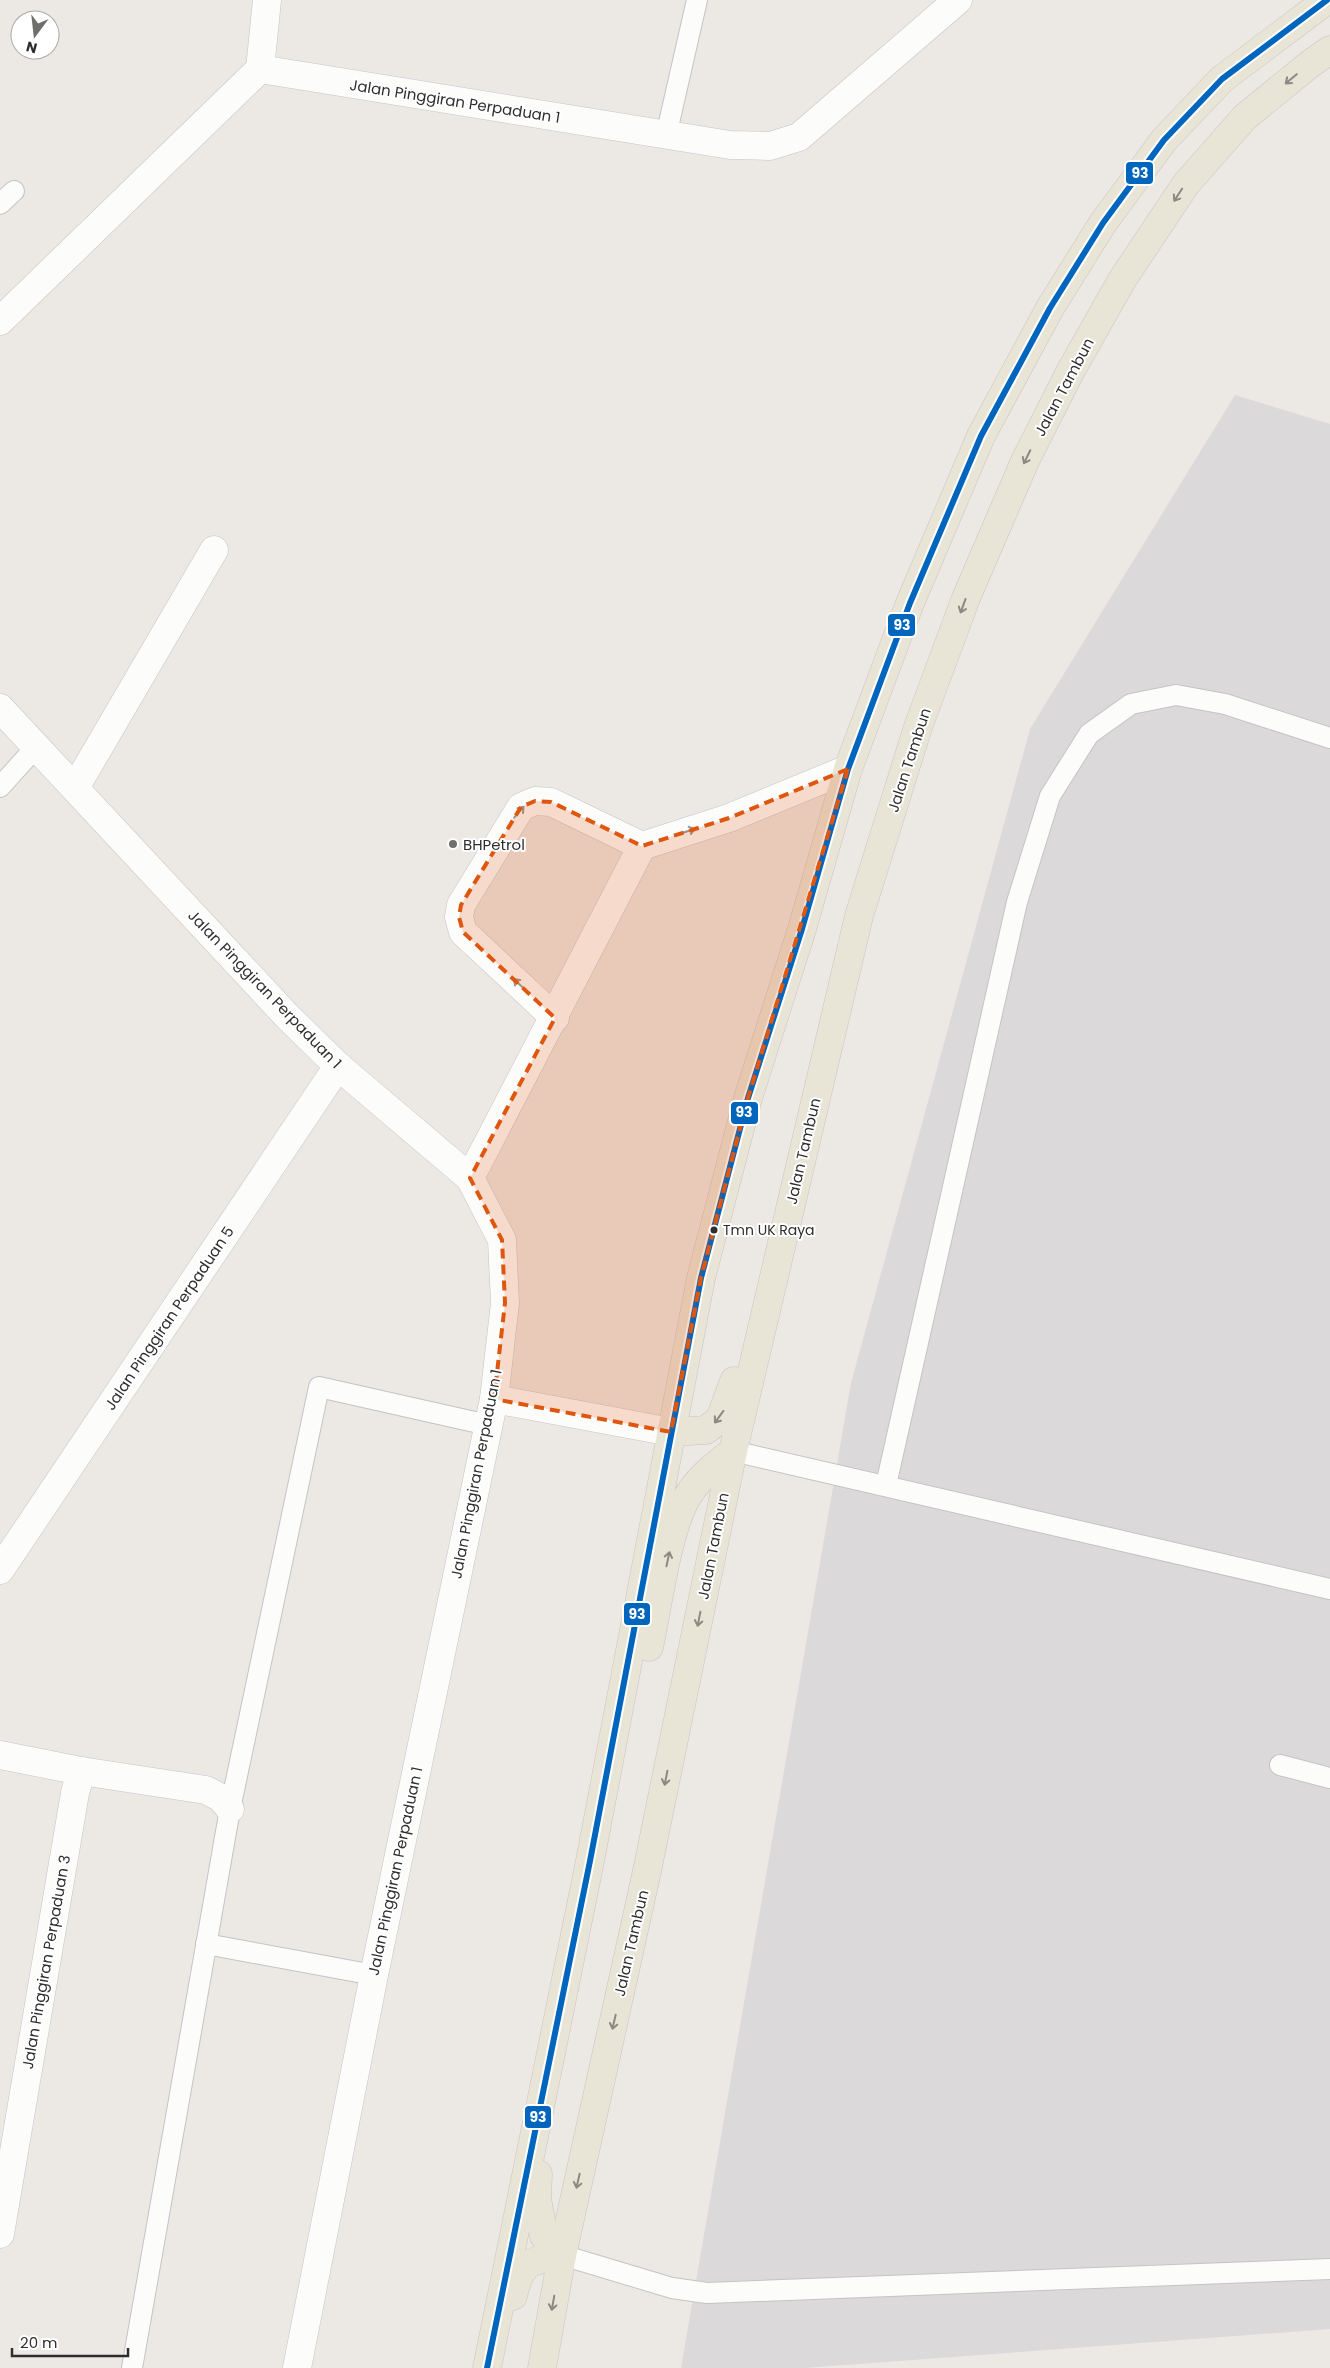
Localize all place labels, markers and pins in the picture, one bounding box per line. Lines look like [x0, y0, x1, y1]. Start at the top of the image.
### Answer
place label: BHPetrol [463, 834, 525, 855]
marker: BHPetrol [447, 838, 459, 850]
place label: Tmn UK Raya [723, 1220, 815, 1240]
marker: Tmn UK Raya [709, 1225, 719, 1235]

